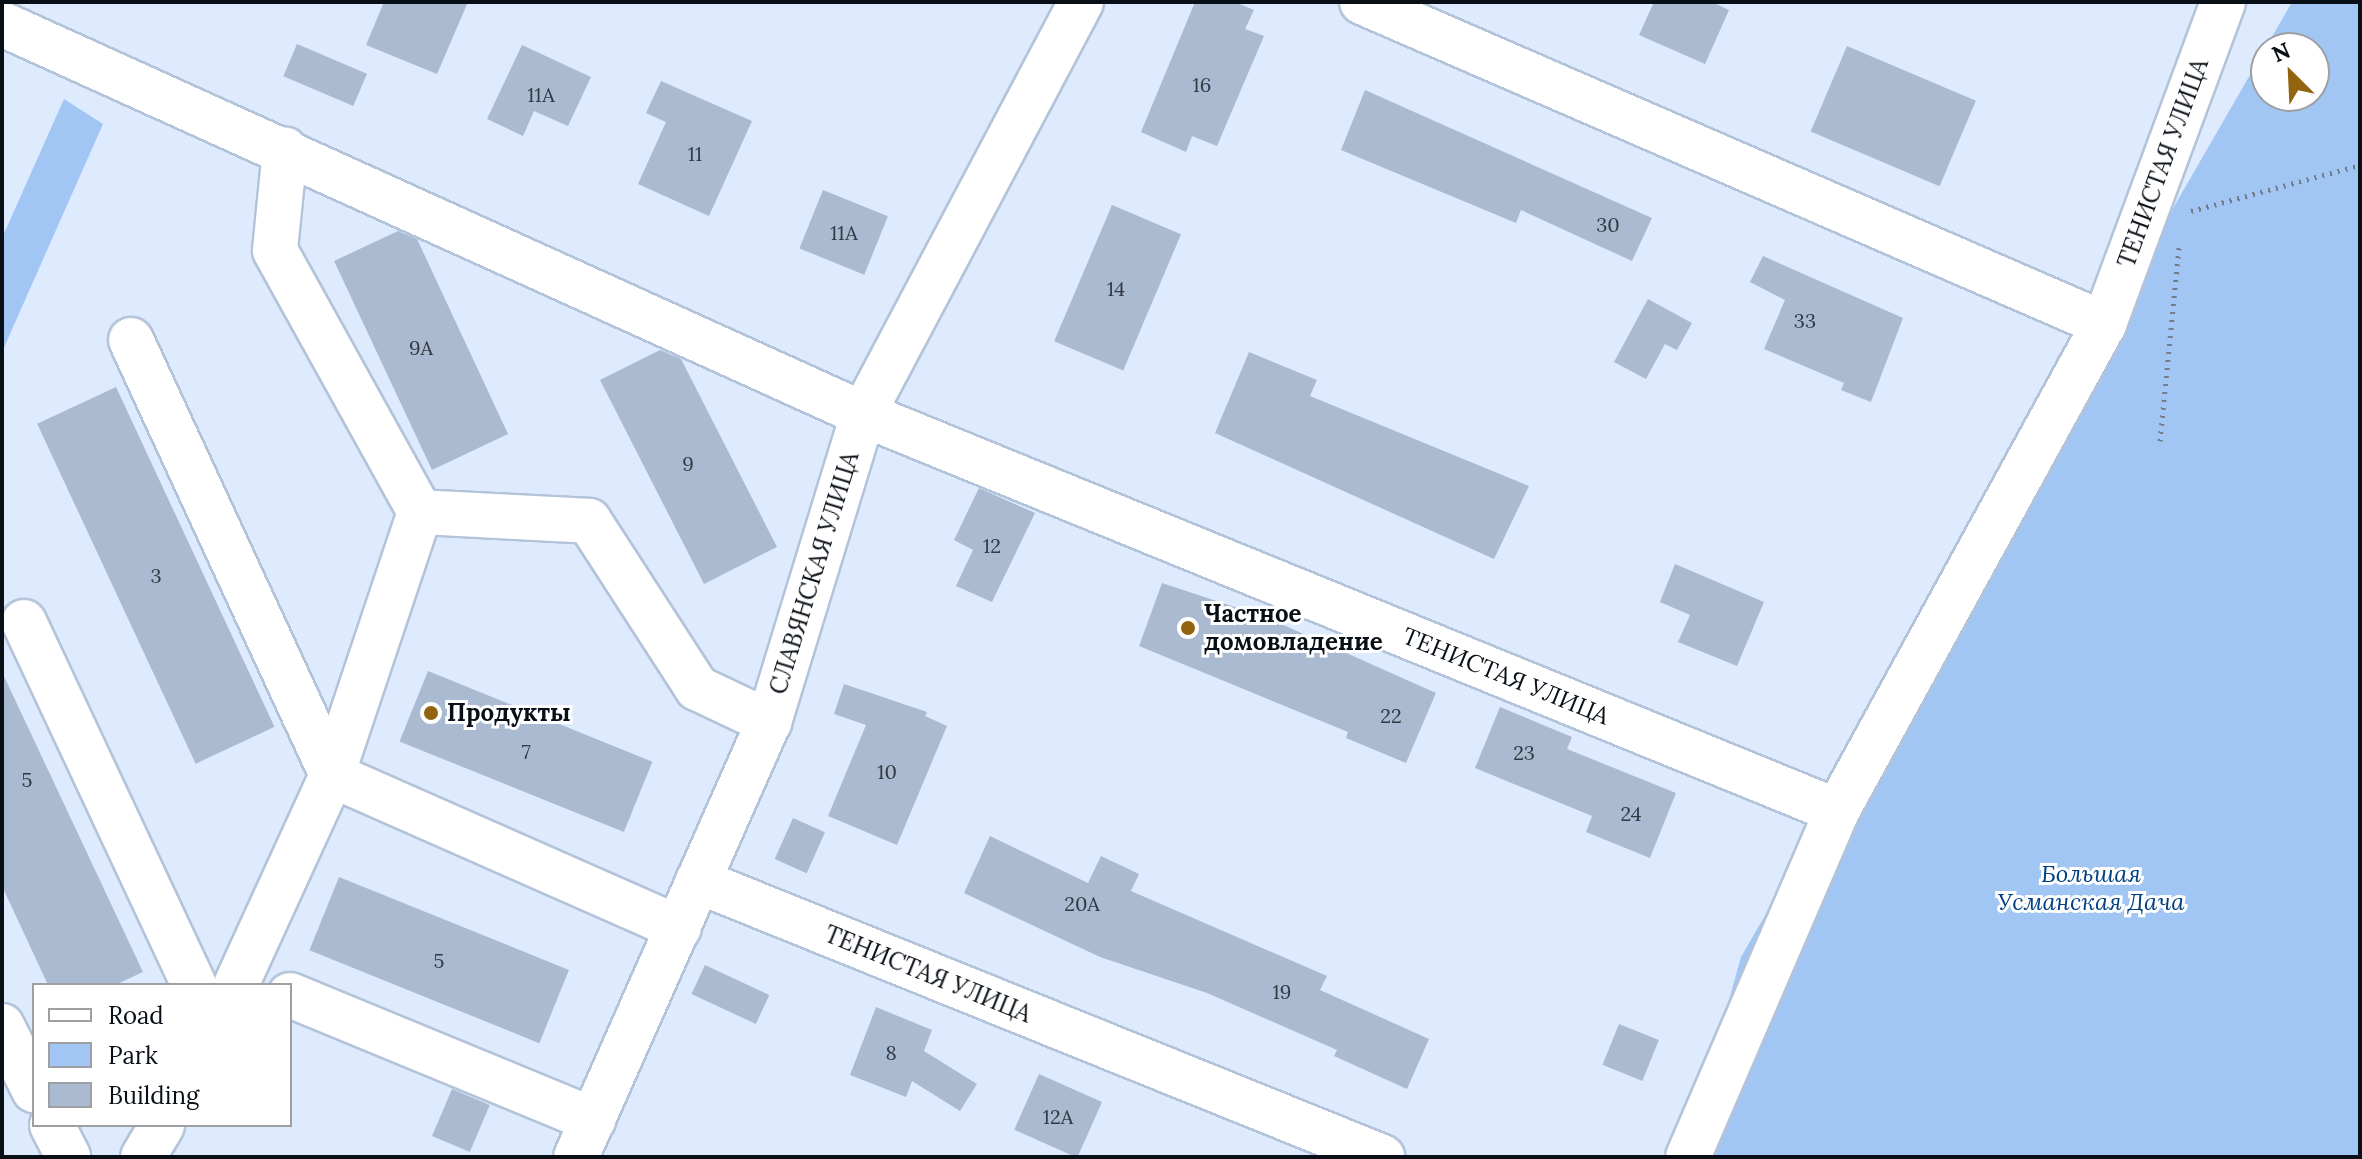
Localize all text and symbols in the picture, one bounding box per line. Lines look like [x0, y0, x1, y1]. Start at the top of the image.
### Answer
north arrow [2250, 32, 2330, 112]
text: N [2268, 36, 2295, 68]
street label: ТЕНИСТАЯ УЛИЦА [2112, 55, 2214, 271]
house number: 16 [1193, 72, 1211, 96]
house number: 11А [527, 82, 555, 106]
house number: 11 [688, 141, 702, 165]
house number: 30 [1596, 212, 1620, 236]
house number: 11А [830, 220, 858, 244]
house number: 14 [1107, 276, 1125, 300]
house number: 33 [1794, 308, 1816, 332]
house number: 9А [409, 335, 433, 359]
street label: СЛАВЯНСКАЯ УЛИЦА [763, 448, 865, 698]
house number: 9 [682, 451, 694, 475]
house number: 12 [983, 533, 1001, 557]
house number: 3 [150, 563, 162, 587]
place label: Частное домовладение [1204, 600, 1383, 656]
marker: Частное домовладение [1179, 619, 1197, 637]
street label: ТЕНИСТАЯ УЛИЦА [1399, 621, 1613, 731]
place label: Продукты [447, 699, 571, 727]
house number: 22 [1380, 703, 1402, 727]
marker: Продукты [422, 704, 440, 722]
house number: 7 [521, 739, 531, 763]
house number: 23 [1513, 740, 1535, 764]
house number: 10 [877, 759, 897, 783]
house number: 5 [22, 767, 32, 791]
house number: 24 [1620, 801, 1642, 825]
park label: Большая Усманская Дача [1998, 860, 2184, 916]
house number: 20А [1064, 891, 1100, 915]
street label: ТЕНИСТАЯ УЛИЦА [821, 919, 1035, 1029]
house number: 5 [434, 948, 444, 972]
house number: 19 [1273, 979, 1291, 1003]
legend [32, 983, 292, 1127]
text: Road [108, 1000, 164, 1031]
text: Park [108, 1040, 158, 1071]
house number: 8 [885, 1040, 897, 1064]
text: Building [108, 1080, 199, 1111]
house number: 12А [1043, 1104, 1073, 1128]

